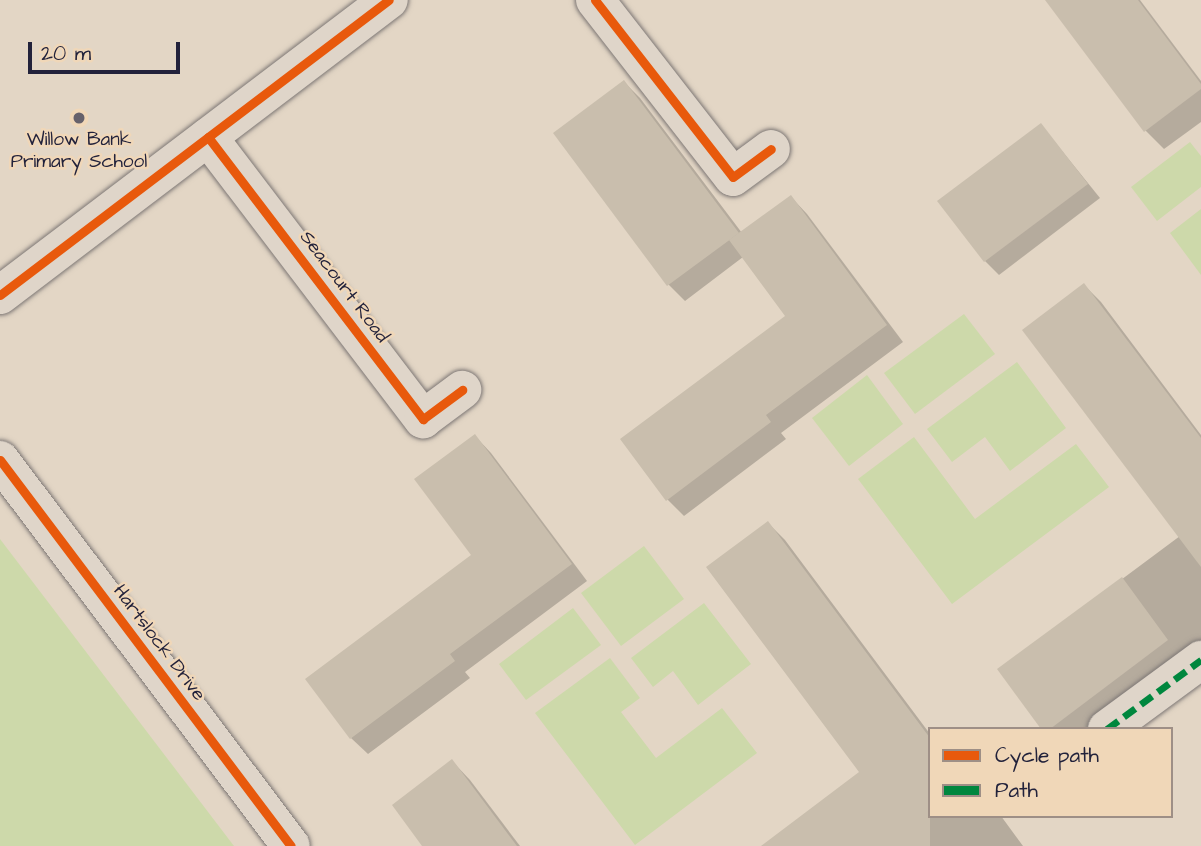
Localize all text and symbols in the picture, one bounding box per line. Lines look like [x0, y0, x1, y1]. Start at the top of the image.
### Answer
scale bar [32, 28, 184, 72]
text: 20 m [41, 39, 91, 68]
marker: Willow Bank Primary School [71, 110, 87, 126]
place label: Willow Bank Primary School [11, 129, 147, 173]
street label: Seacourt Road [295, 227, 393, 347]
street label: Hartslock Drive [108, 580, 210, 706]
legend [928, 727, 1173, 818]
text: Cycle path [995, 741, 1099, 770]
text: Path [995, 776, 1038, 805]

